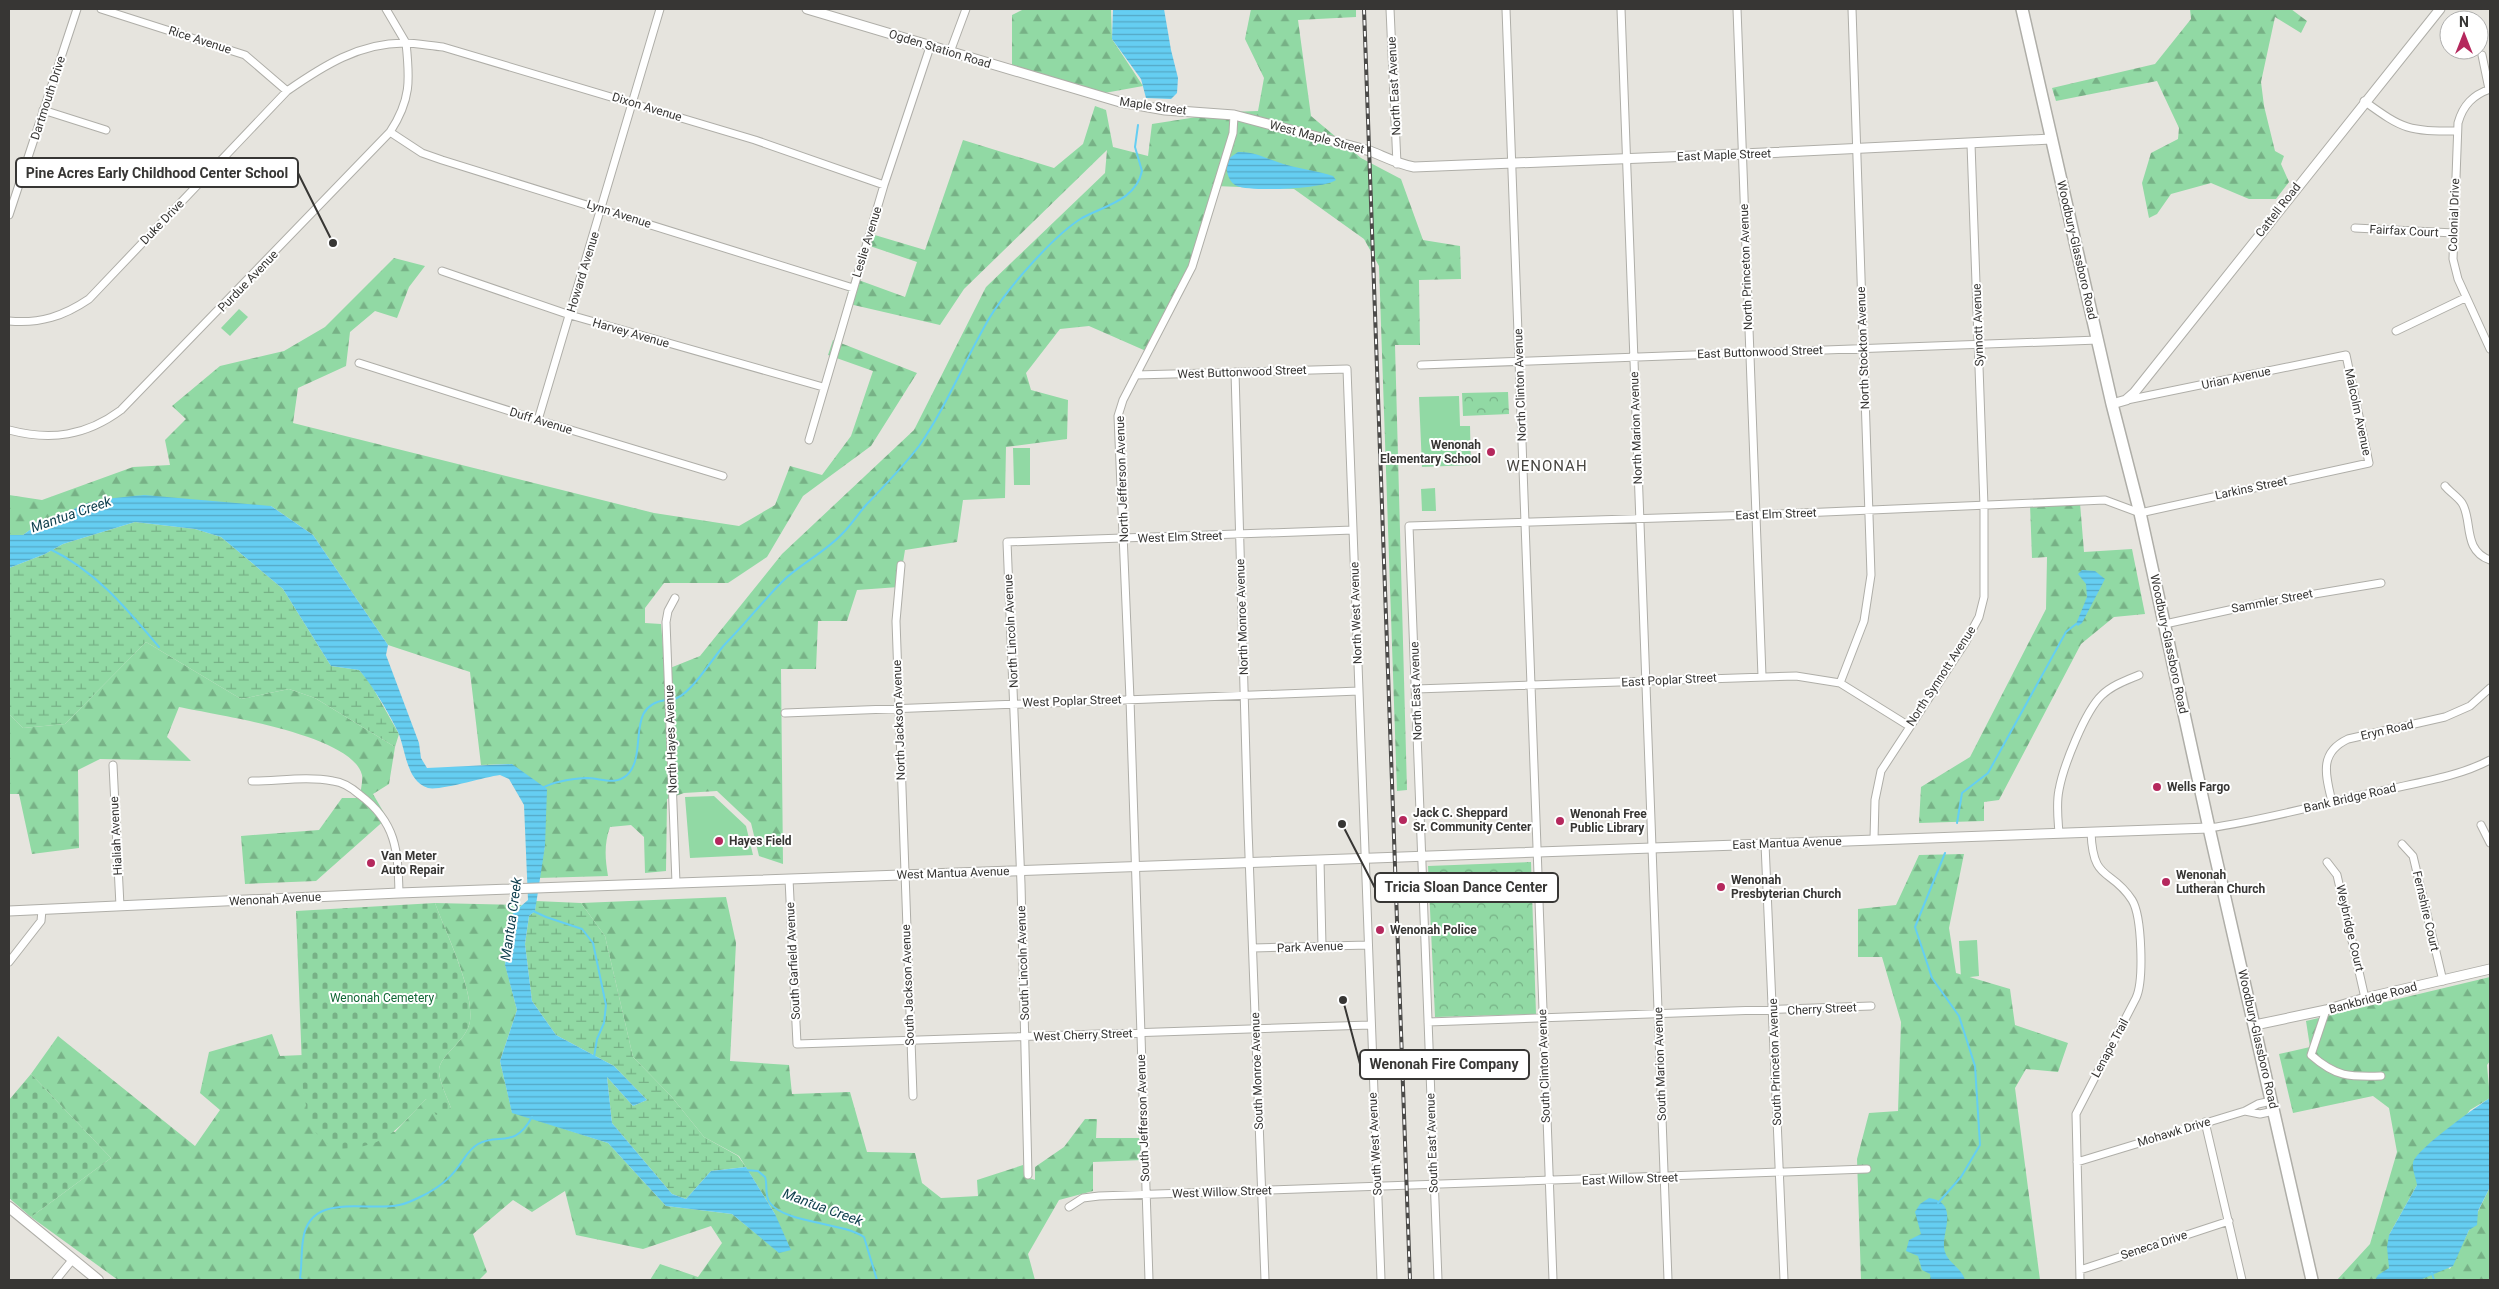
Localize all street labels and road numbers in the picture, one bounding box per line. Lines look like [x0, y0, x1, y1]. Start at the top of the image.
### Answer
street label: Rice Avenue [167, 23, 233, 57]
street label: Ogden Station Road [887, 27, 993, 71]
street label: North East Avenue [1384, 36, 1404, 136]
street label: Dartmouth Drive [28, 54, 68, 142]
street label: Dixon Avenue [610, 90, 684, 124]
street label: Maple Street [1119, 94, 1188, 118]
street label: West Maple Street [1268, 118, 1366, 156]
street label: East Maple Street [1677, 146, 1771, 164]
street label: Colonial Drive [2446, 178, 2462, 252]
street label: Woodbury-Glassboro Road [2054, 179, 2100, 321]
street label: Cattell Road [2253, 180, 2303, 240]
street label: Duke Drive [137, 197, 187, 247]
street label: Lynn Avenue [585, 197, 653, 231]
street label: North Princeton Avenue [1737, 203, 1755, 331]
street label: Leslie Avenue [850, 205, 884, 279]
street label: Fairfax Court [2369, 222, 2439, 240]
street label: Howard Avenue [564, 230, 602, 314]
street label: Purdue Avenue [215, 247, 281, 315]
street label: Synnott Avenue [1970, 283, 1986, 367]
street label: North Stockton Avenue [1854, 286, 1872, 410]
street label: Harvey Avenue [591, 315, 671, 351]
street label: North Clinton Avenue [1511, 328, 1529, 442]
street label: East Buttonwood Street [1697, 343, 1823, 361]
street label: West Buttonwood Street [1177, 363, 1307, 381]
street label: Urian Avenue [2200, 364, 2272, 392]
street label: Malcolm Avenue [2342, 367, 2374, 457]
street label: North Marion Avenue [1627, 371, 1645, 485]
street label: Duff Avenue [508, 405, 574, 437]
street label: North Jefferson Avenue [1113, 415, 1131, 543]
street label: Larkins Street [2214, 473, 2288, 502]
street label: East Elm Street [1735, 506, 1817, 522]
street label: West Elm Street [1137, 529, 1223, 545]
street label: North Monroe Avenue [1233, 558, 1251, 676]
street label: North West Avenue [1347, 562, 1365, 664]
street label: Woodbury-Glassboro Road [2147, 573, 2191, 715]
street label: North Lincoln Avenue [1001, 574, 1021, 688]
street label: Sammler Street [2230, 586, 2314, 616]
street label: North Synnott Avenue [1903, 623, 1979, 729]
street label: North East Avenue [1407, 641, 1425, 741]
street label: North Jackson Avenue [890, 659, 908, 781]
street label: East Poplar Street [1621, 671, 1717, 689]
street label: North Hayes Avenue [662, 684, 680, 794]
street label: West Poplar Street [1022, 692, 1122, 710]
street label: Eryn Road [2359, 717, 2415, 743]
street label: Bank Bridge Road [2302, 781, 2398, 815]
street label: Hialiah Avenue [107, 796, 125, 876]
street label: East Mantua Avenue [1732, 834, 1842, 852]
street label: West Mantua Avenue [896, 864, 1010, 882]
street label: Fernshire Court [2410, 869, 2442, 953]
street label: Weybridge Court [2333, 883, 2367, 973]
street label: Wenonah Avenue [229, 890, 321, 908]
street label: South Garfield Avenue [783, 902, 803, 1020]
street label: South Lincoln Avenue [1014, 905, 1032, 1021]
street label: South Jackson Avenue [899, 924, 917, 1046]
street label: Park Avenue [1277, 939, 1343, 955]
street label: Woodbury-Glassboro Road [2235, 968, 2281, 1110]
street label: Bankbridge Road [2327, 979, 2419, 1017]
street label: South Princeton Avenue [1766, 998, 1784, 1126]
street label: Cherry Street [1787, 1000, 1857, 1018]
street label: South Marion Avenue [1651, 1007, 1669, 1121]
street label: South Clinton Avenue [1535, 1009, 1553, 1123]
street label: South Monroe Avenue [1248, 1012, 1266, 1130]
street label: Lenape Trail [2089, 1016, 2131, 1080]
street label: West Cherry Street [1033, 1026, 1133, 1044]
street label: South Jefferson Avenue [1134, 1054, 1152, 1182]
street label: South West Avenue [1365, 1092, 1385, 1196]
street label: South East Avenue [1423, 1093, 1441, 1193]
street label: Mohawk Drive [2136, 1114, 2212, 1150]
street label: East Willow Street [1582, 1170, 1678, 1188]
street label: West Willow Street [1172, 1183, 1272, 1201]
street label: Seneca Drive [2119, 1228, 2189, 1262]

